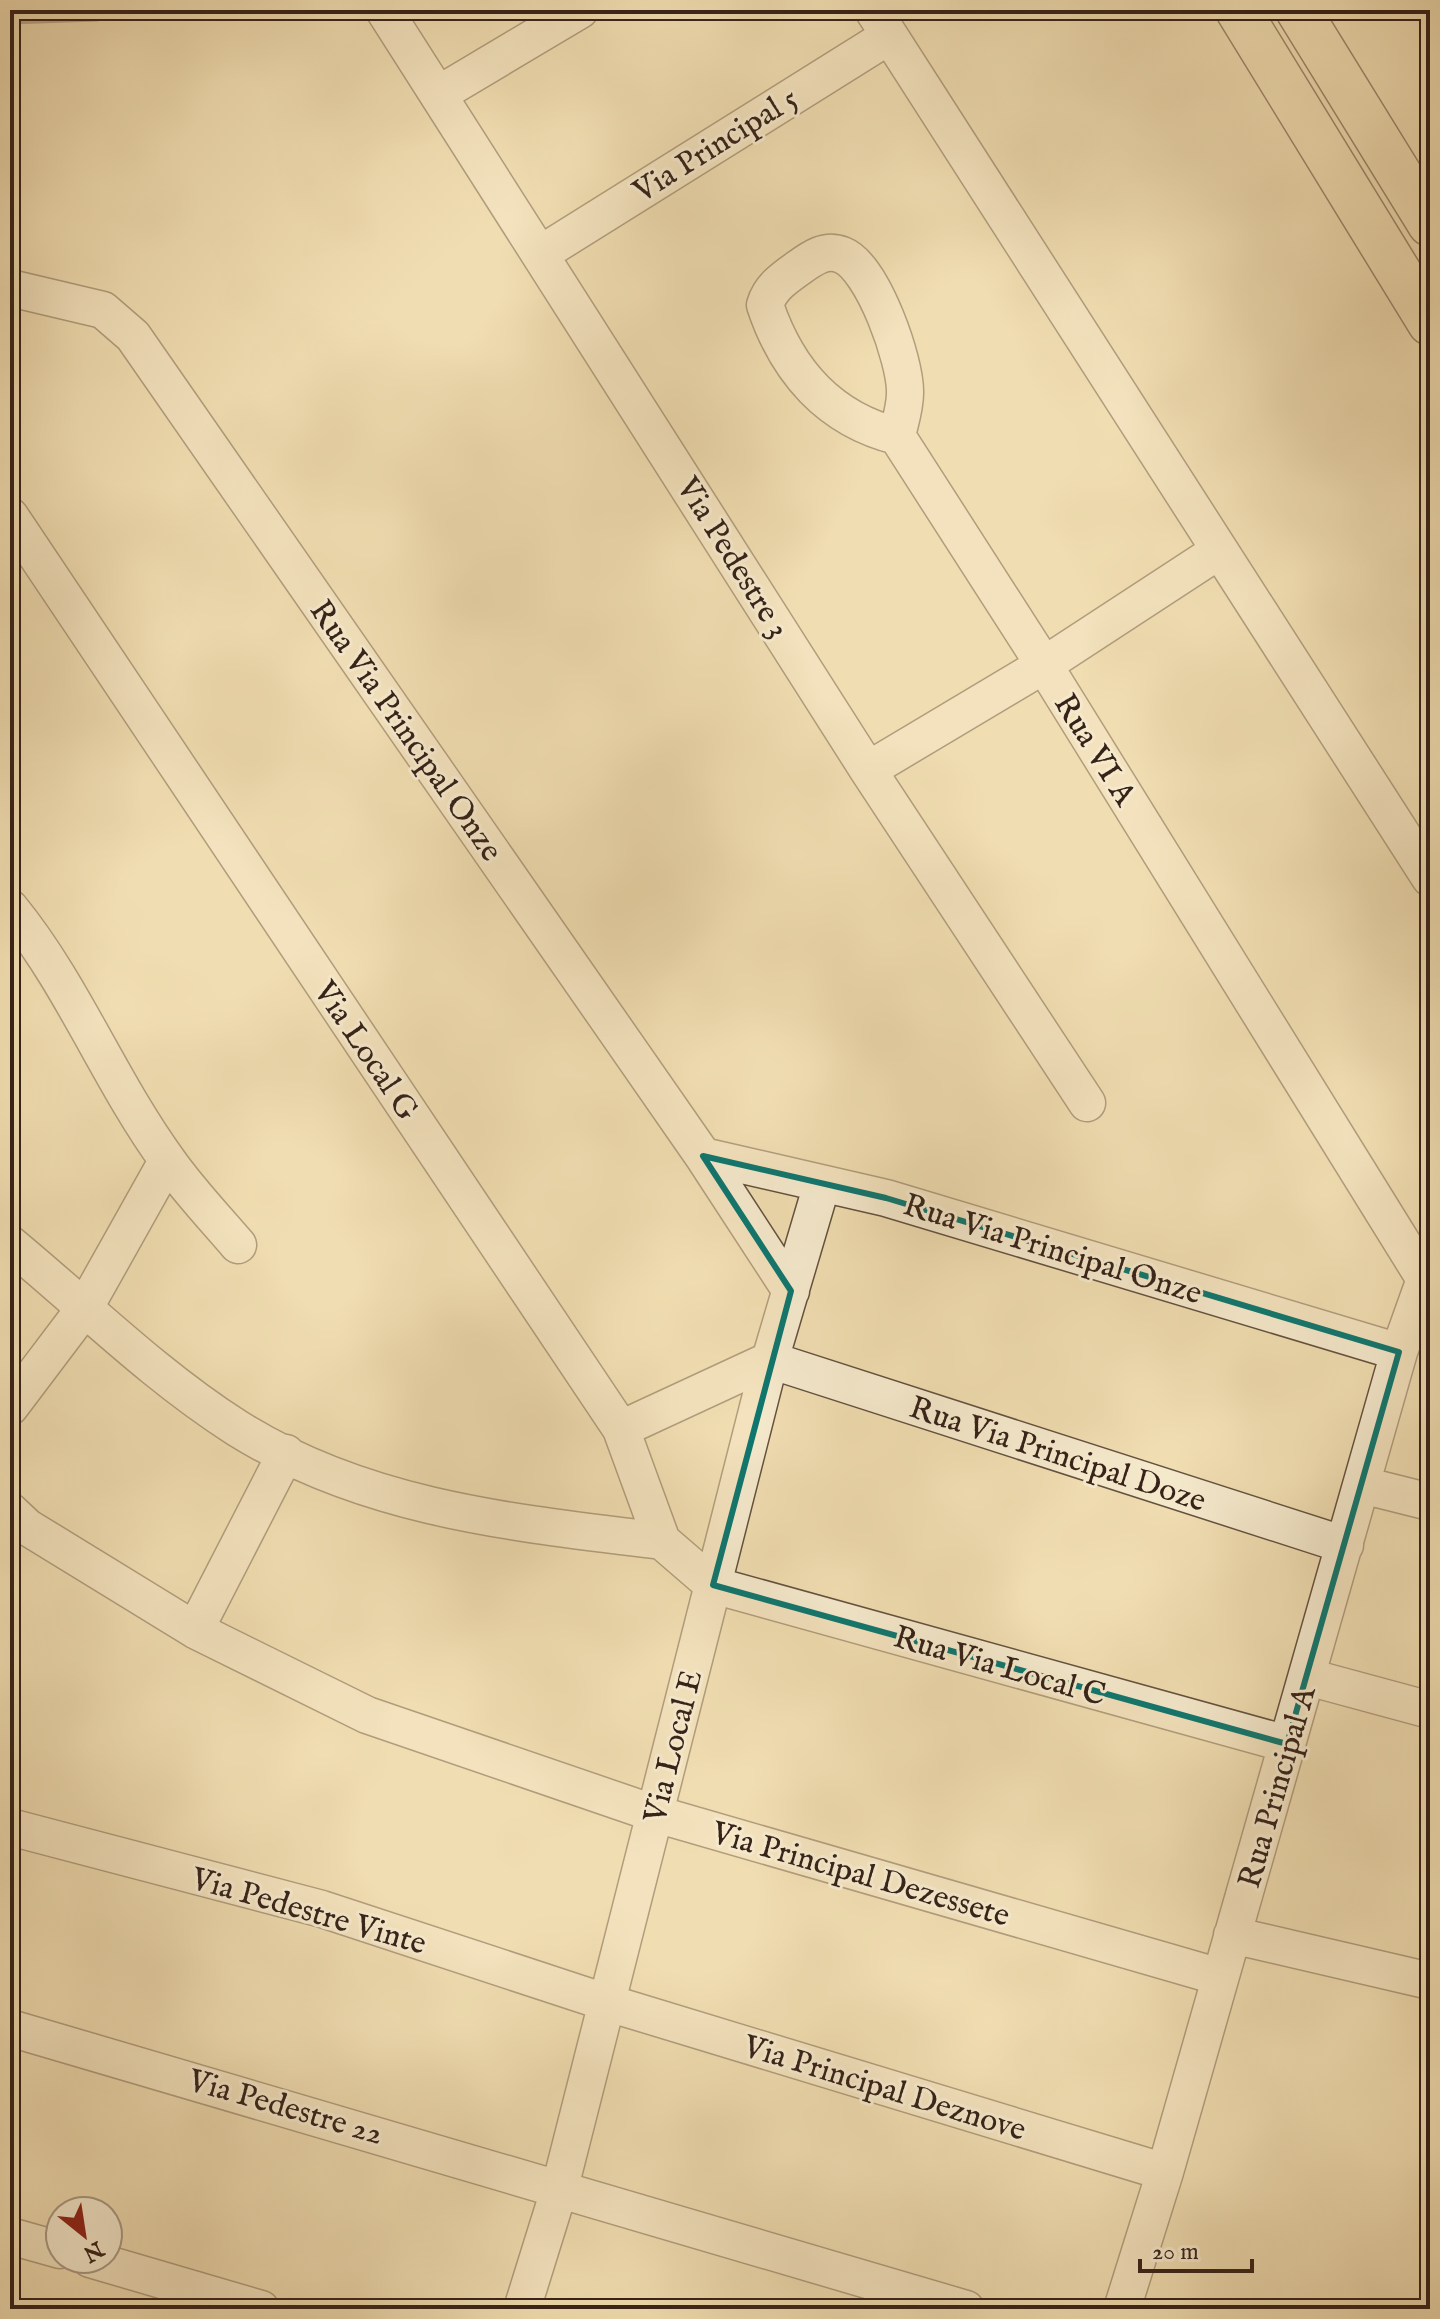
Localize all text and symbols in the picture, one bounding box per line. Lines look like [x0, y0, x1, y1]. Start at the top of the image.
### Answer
street label: Via Principal 5 [625, 79, 806, 214]
street label: Via Pedestre 3 [666, 469, 798, 647]
street label: Rua Via Principal Onze [299, 593, 511, 870]
street label: Rua VI A [1043, 687, 1145, 815]
street label: Via Local G [303, 973, 427, 1129]
street label: Rua Via Principal Onze [898, 1185, 1206, 1315]
street label: Rua Via Principal Doze [904, 1388, 1211, 1523]
street label: Rua Via Local C [889, 1618, 1110, 1717]
street label: Via Local E [635, 1666, 713, 1828]
street label: Rua Principal A [1230, 1681, 1327, 1893]
street label: Via Principal Dezessete [706, 1813, 1014, 1938]
street label: Via Pedestre Vinte [185, 1859, 431, 1966]
street label: Via Principal Deznove [737, 2027, 1030, 2152]
street label: Via Pedestre 22 [182, 2061, 387, 2156]
north arrow [44, 2195, 124, 2275]
scale bar [1140, 2223, 1252, 2273]
text: N [78, 2233, 109, 2267]
text: 20 m [1152, 2237, 1199, 2268]

